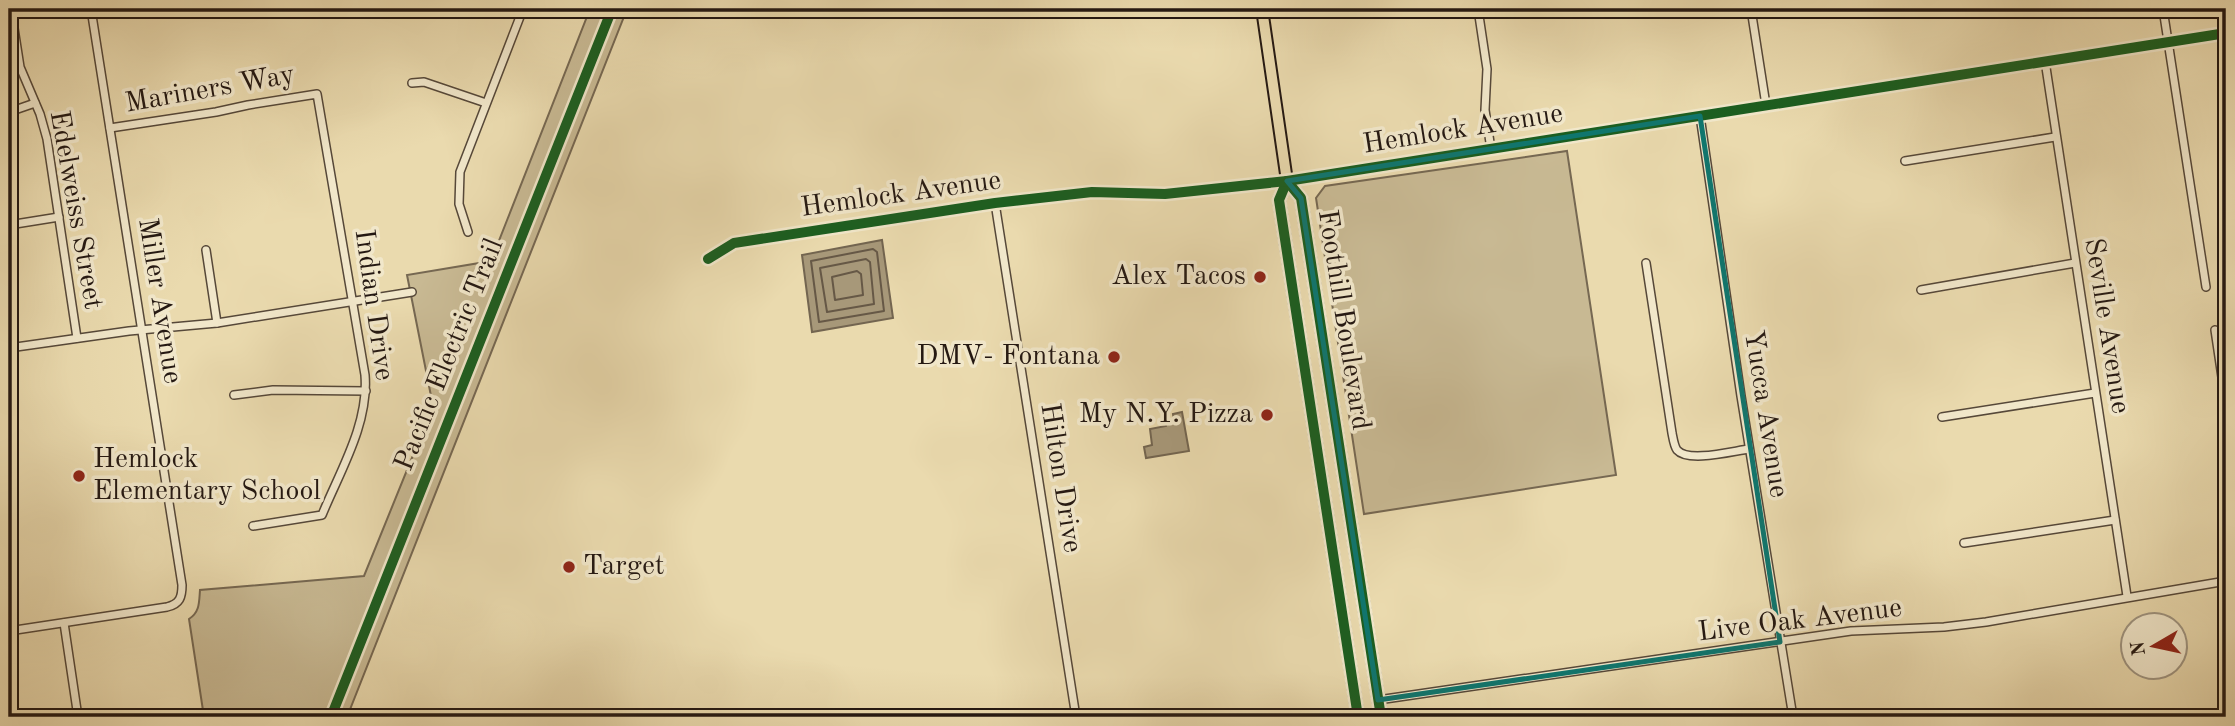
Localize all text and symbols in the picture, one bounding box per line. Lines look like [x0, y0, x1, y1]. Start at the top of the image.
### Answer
street label: Mariners Way [123, 61, 297, 119]
street label: Hemlock Avenue [1361, 100, 1565, 160]
street label: Edelweiss Street [44, 108, 106, 312]
street label: Hemlock Avenue [799, 167, 1003, 223]
street label: Foothill Boulevard [1312, 208, 1374, 432]
street label: Miller Avenue [132, 216, 186, 386]
street label: Indian Drive [349, 228, 397, 382]
street label: Pacific Electric Trail [391, 235, 509, 475]
street label: Seville Avenue [2078, 236, 2134, 416]
place label: Alex Tacos [1111, 263, 1246, 291]
marker: Alex Tacos [1252, 269, 1268, 285]
street label: Yucca Avenue [1738, 328, 1792, 500]
place label: DMV- Fontana [916, 343, 1100, 371]
marker: DMV- Fontana [1106, 349, 1122, 365]
street label: Hilton Drive [1034, 401, 1086, 555]
place label: My N.Y. Pizza [1079, 401, 1253, 429]
marker: My N.Y. Pizza [1259, 407, 1275, 423]
place label: Hemlock Elementary School [93, 446, 321, 506]
marker: Hemlock Elementary School [71, 468, 87, 484]
place label: Target [583, 553, 665, 581]
marker: Target [561, 559, 577, 575]
street label: Live Oak Avenue [1696, 595, 1904, 647]
north arrow [2120, 610, 2190, 680]
text: N [2129, 639, 2150, 657]

